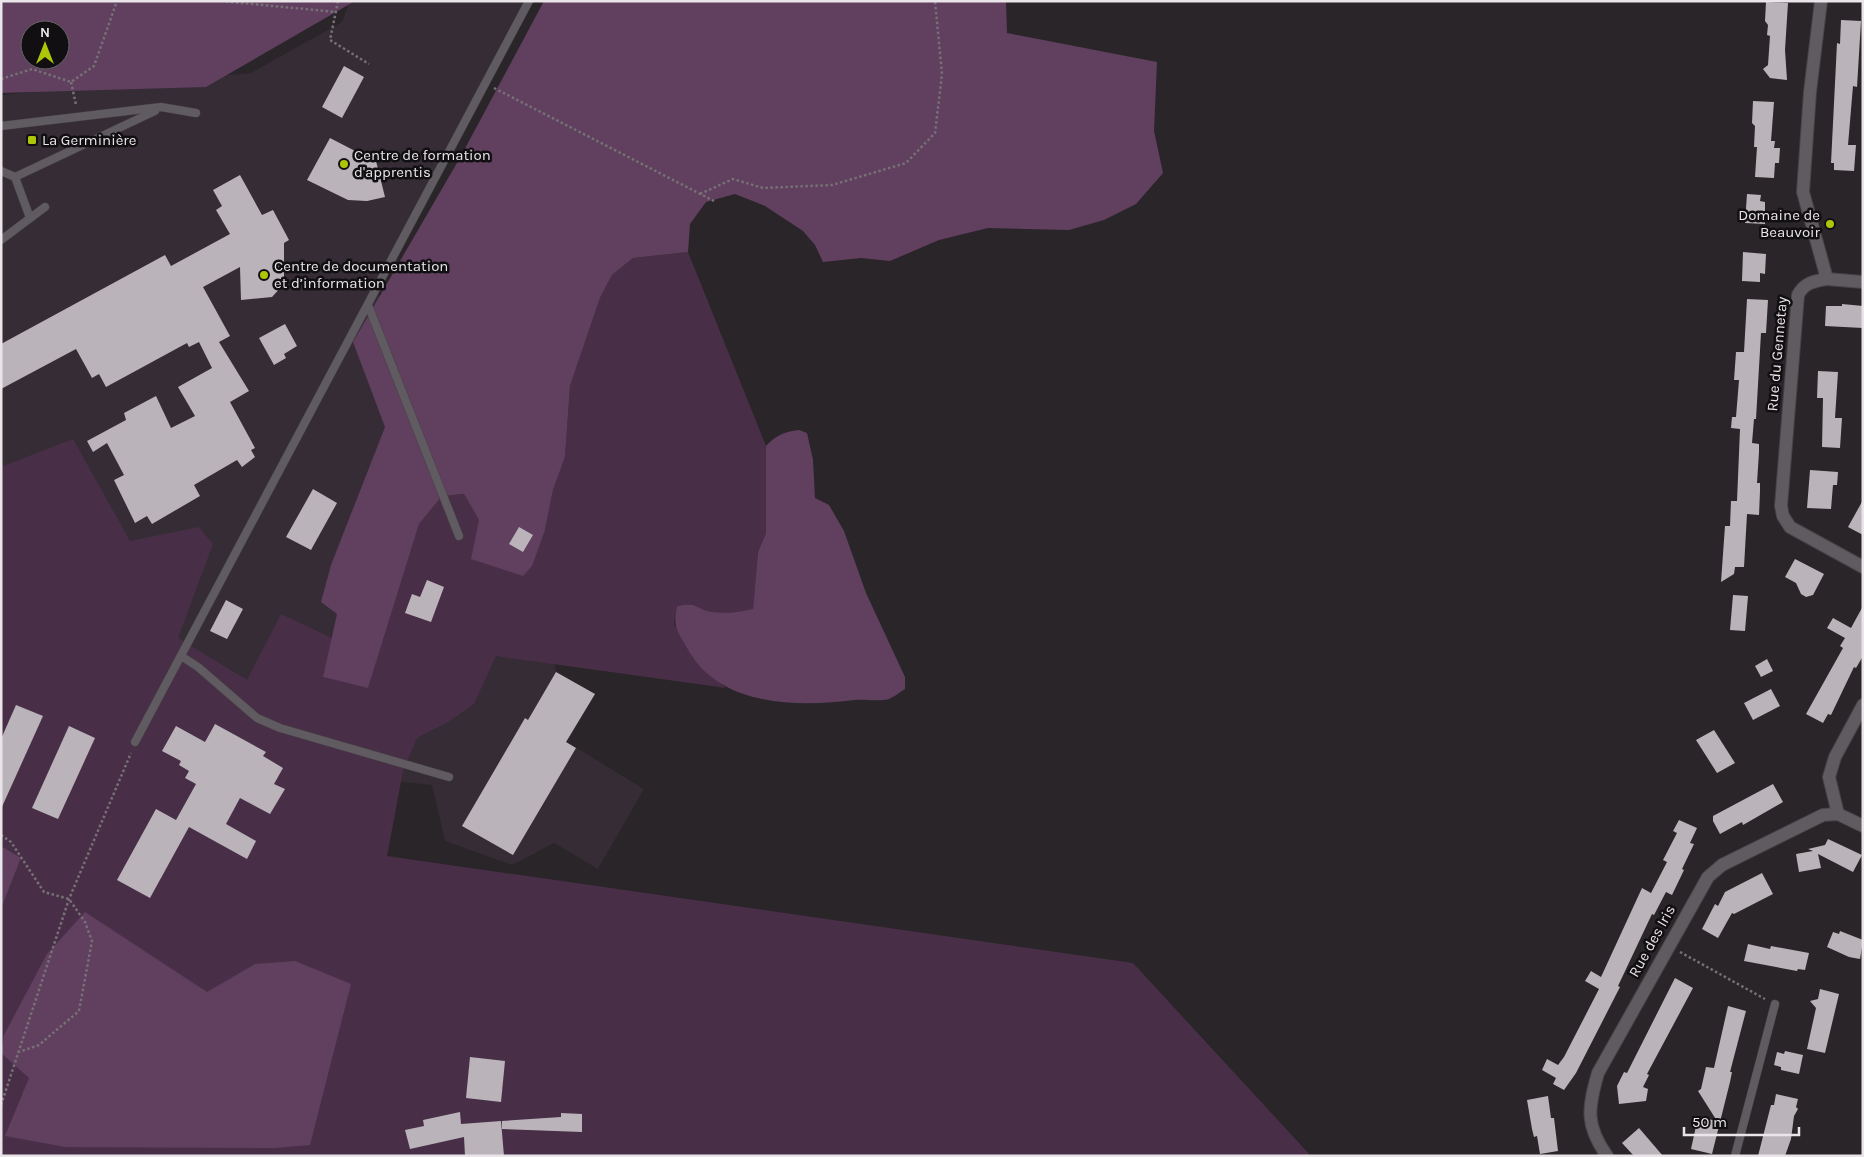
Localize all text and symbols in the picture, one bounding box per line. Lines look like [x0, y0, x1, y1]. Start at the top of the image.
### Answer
north arrow [20, 20, 70, 70]
text: N [40, 24, 50, 41]
place label: La Germinière [42, 131, 136, 149]
marker: La Germinière [26, 134, 38, 146]
place label: Centre de formation d'apprentis [354, 146, 491, 181]
marker: Centre de formation d'apprentis [338, 158, 350, 170]
place label: Domaine de Beauvoir [1738, 206, 1821, 241]
marker: Domaine de Beauvoir [1824, 218, 1836, 230]
place label: Centre de documentation et d’information [274, 257, 448, 292]
marker: Centre de documentation et d’information [258, 269, 270, 281]
street label: Rue du Gennetay [1763, 296, 1791, 412]
street label: Rue des Iris [1625, 902, 1679, 980]
scale bar [1684, 1104, 1799, 1136]
text: 50 m [1692, 1113, 1727, 1131]

